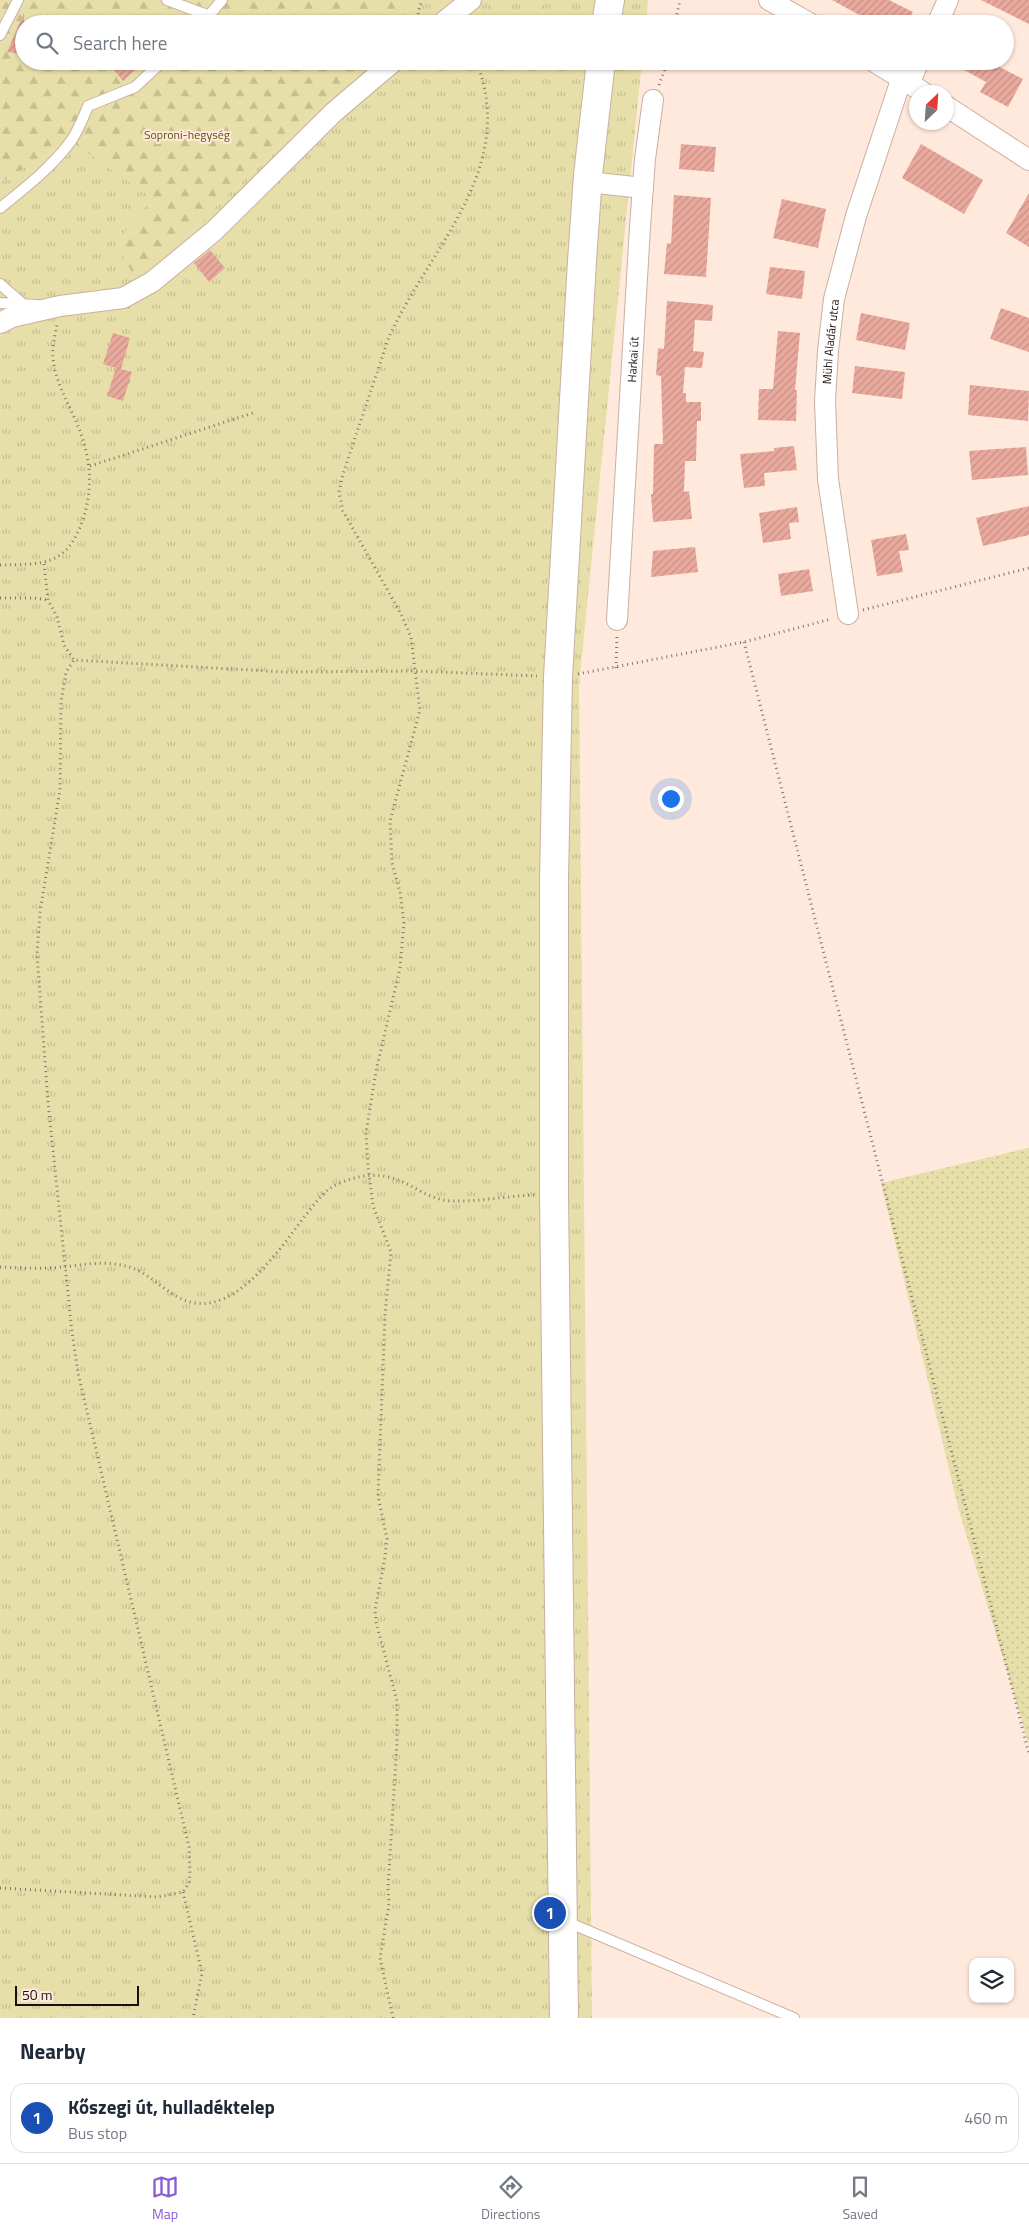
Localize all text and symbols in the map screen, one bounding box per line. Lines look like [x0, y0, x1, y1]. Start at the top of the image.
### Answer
search box [15, 15, 1014, 70]
text: Search here [73, 28, 167, 57]
icon: search [33, 29, 61, 57]
north arrow [909, 85, 954, 130]
park label: Soproni-hegység [144, 125, 230, 144]
street label: Mühl Aladár utca [817, 298, 843, 385]
street label: Harkai út [621, 335, 643, 383]
your location [658, 786, 684, 812]
pin: 1 [534, 1894, 566, 1932]
map controls [969, 1958, 1014, 2003]
button: layers [969, 1958, 1014, 2003]
scale bar [15, 1983, 139, 2006]
text: 50 m [22, 1984, 52, 2005]
text: Nearby [20, 2035, 85, 2067]
text: Kőszegi út, hulladéktelep [68, 2092, 275, 2121]
text: 1 [33, 2106, 41, 2130]
text: 460 m [964, 2106, 1008, 2130]
text: Bus stop [68, 2121, 127, 2145]
tab: Map [151, 2173, 179, 2224]
tab: Directions [481, 2173, 540, 2224]
tab: Saved [842, 2173, 878, 2224]

